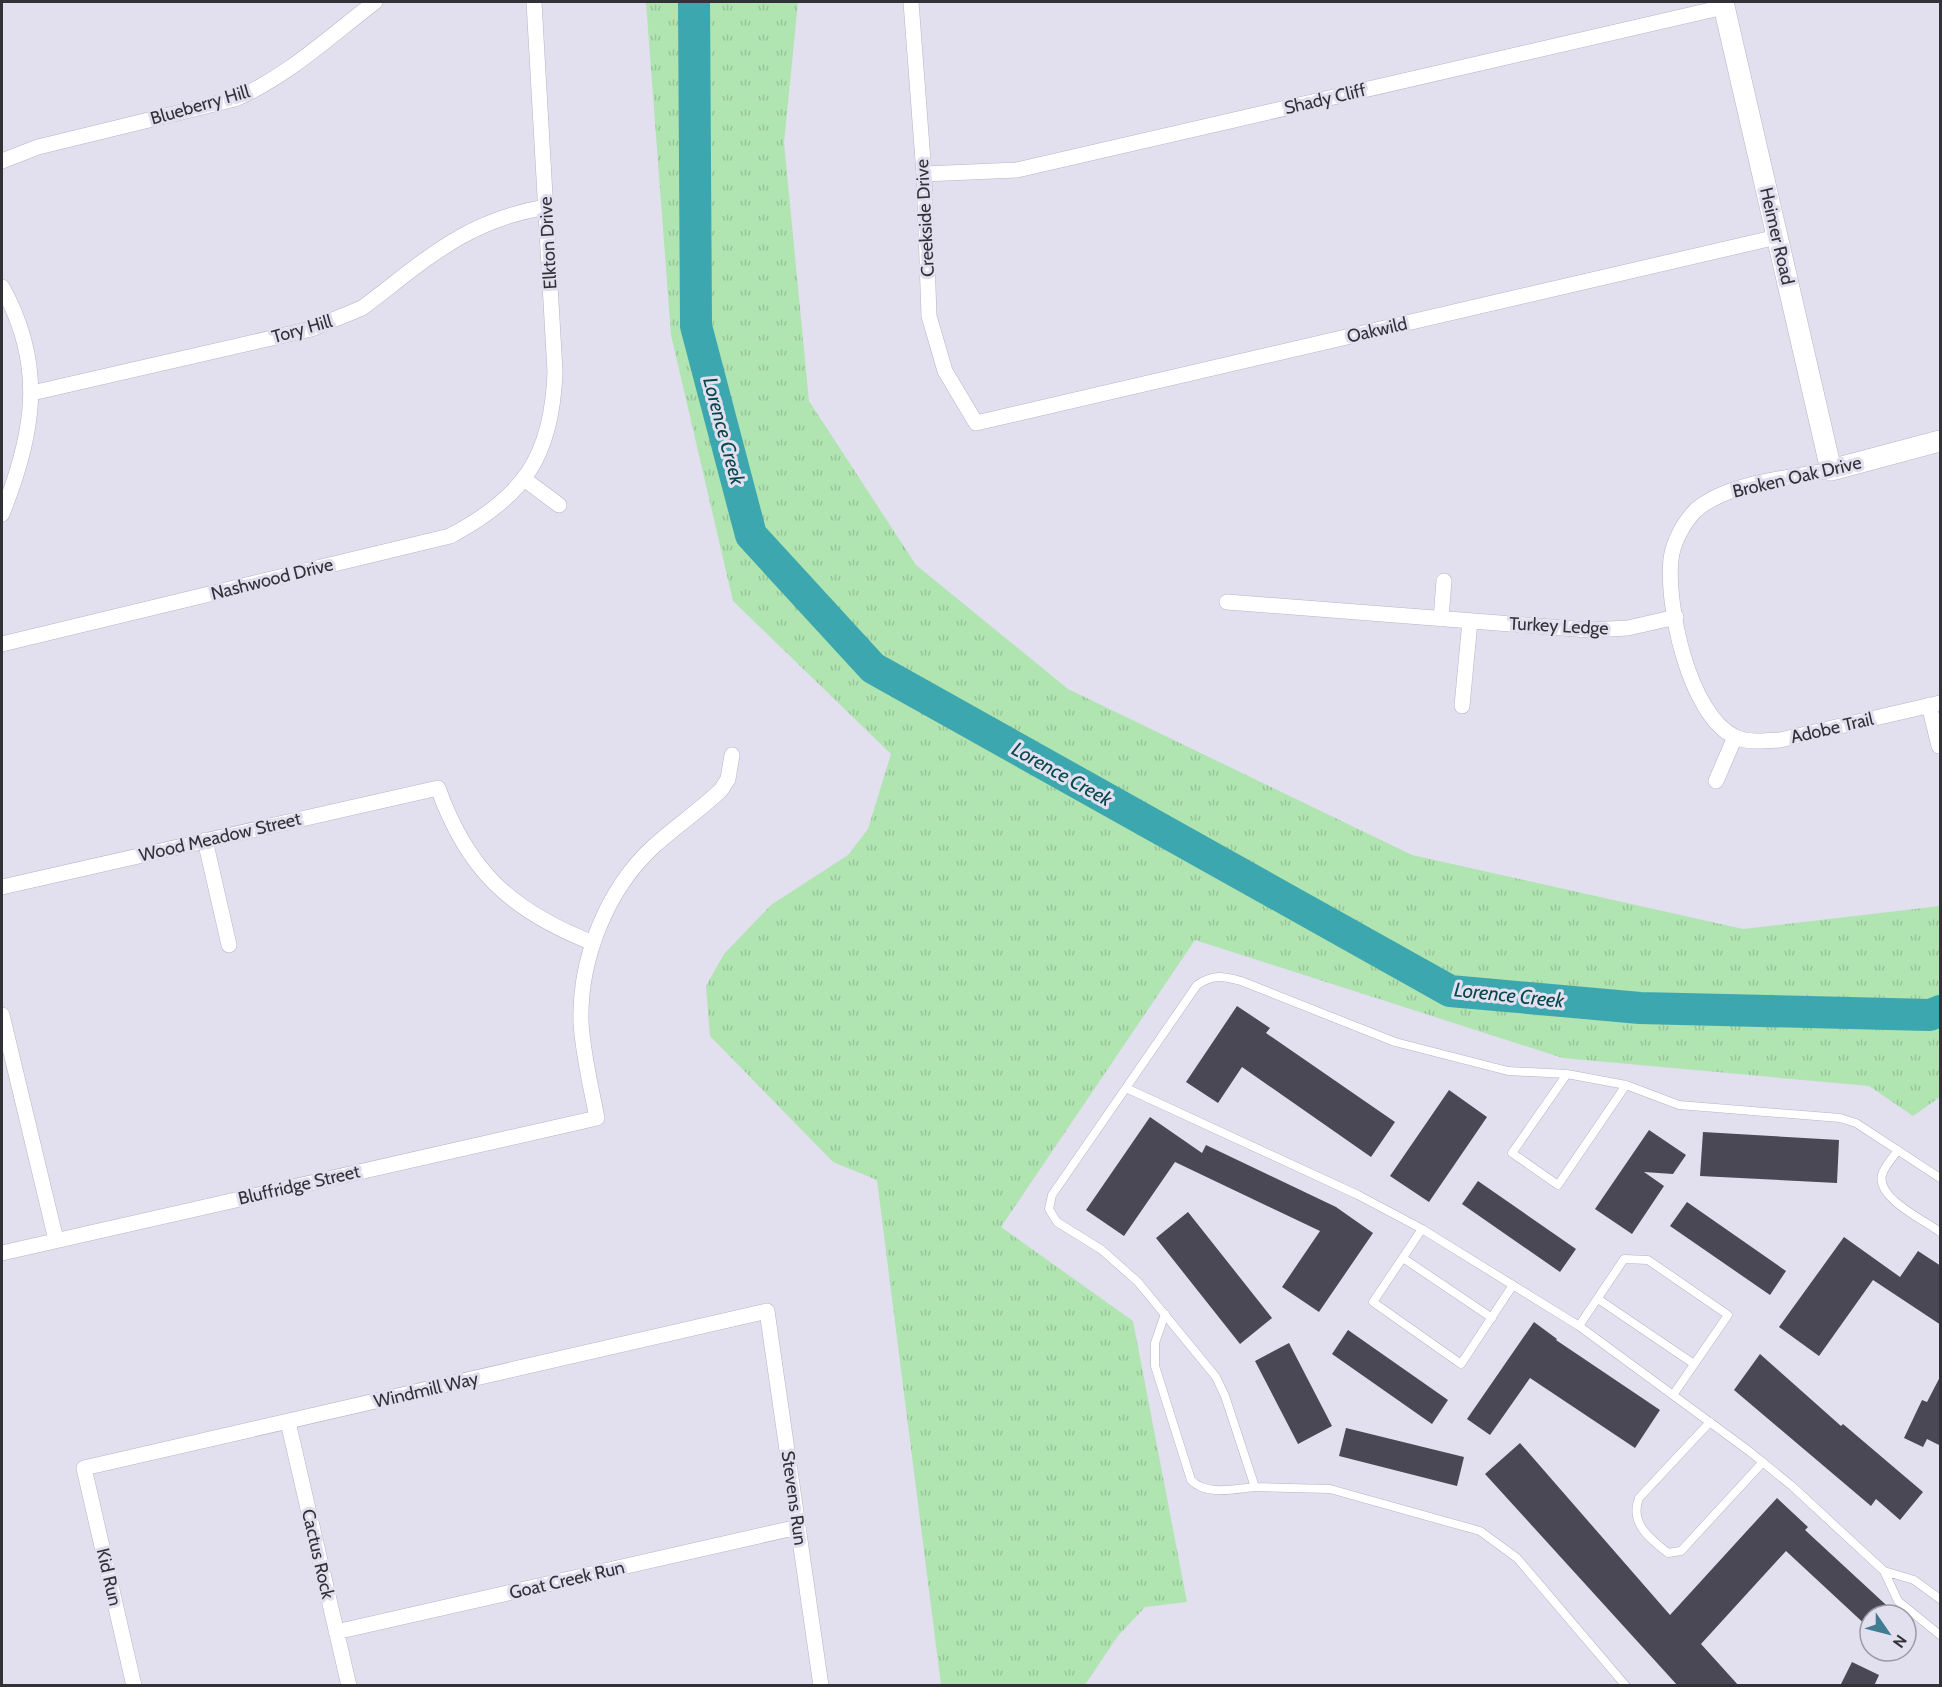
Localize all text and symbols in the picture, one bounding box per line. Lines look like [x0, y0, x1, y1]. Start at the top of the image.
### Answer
street label: Shady Cliff [1282, 79, 1368, 119]
street label: Blueberry Hill [148, 80, 253, 130]
street label: Creekside Drive [911, 159, 939, 277]
street label: Heimer Road [1755, 185, 1799, 287]
street label: Elkton Drive [535, 196, 561, 290]
street label: Tory Hill [269, 310, 335, 348]
street label: Oakwild [1345, 312, 1409, 348]
water label: Lorence Creek [698, 375, 750, 489]
street label: Broken Oak Drive [1730, 451, 1864, 503]
street label: Nashwood Drive [209, 553, 335, 605]
street label: Turkey Ledge [1509, 612, 1609, 640]
street label: Adobe Trail [1788, 708, 1876, 748]
water label: Lorence Creek [1008, 737, 1117, 812]
street label: Wood Meadow Street [137, 808, 303, 866]
water label: Lorence Creek [1453, 977, 1567, 1013]
street label: Bluffridge Street [236, 1160, 362, 1210]
street label: Windmill Way [372, 1367, 480, 1413]
street label: Stevens Run [776, 1449, 812, 1547]
street label: Cactus Rock [297, 1507, 339, 1602]
street label: Kid Run [92, 1546, 126, 1608]
street label: Goat Creek Run [507, 1556, 627, 1604]
north arrow [1858, 1603, 1918, 1663]
text: N [1889, 1631, 1911, 1651]

